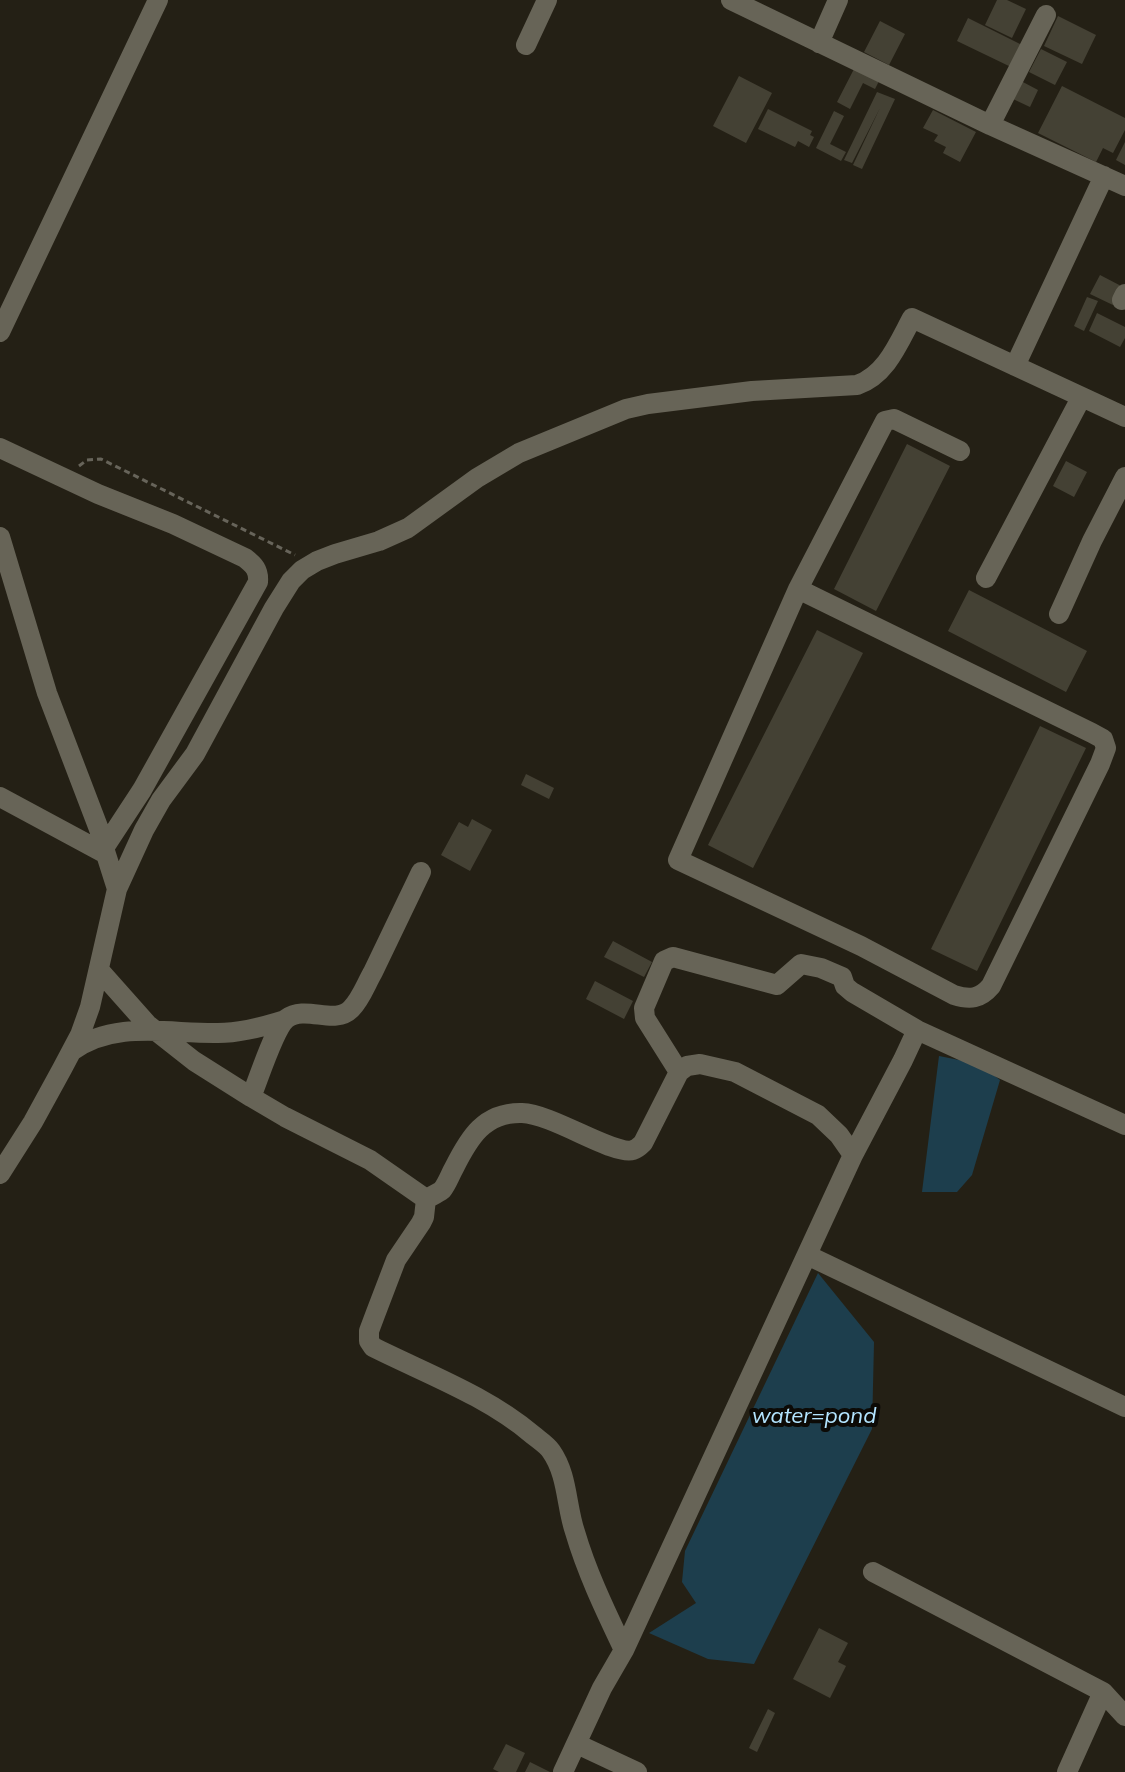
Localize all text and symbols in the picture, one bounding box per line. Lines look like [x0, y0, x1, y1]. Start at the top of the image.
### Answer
water label: water=pond [752, 1403, 876, 1429]

